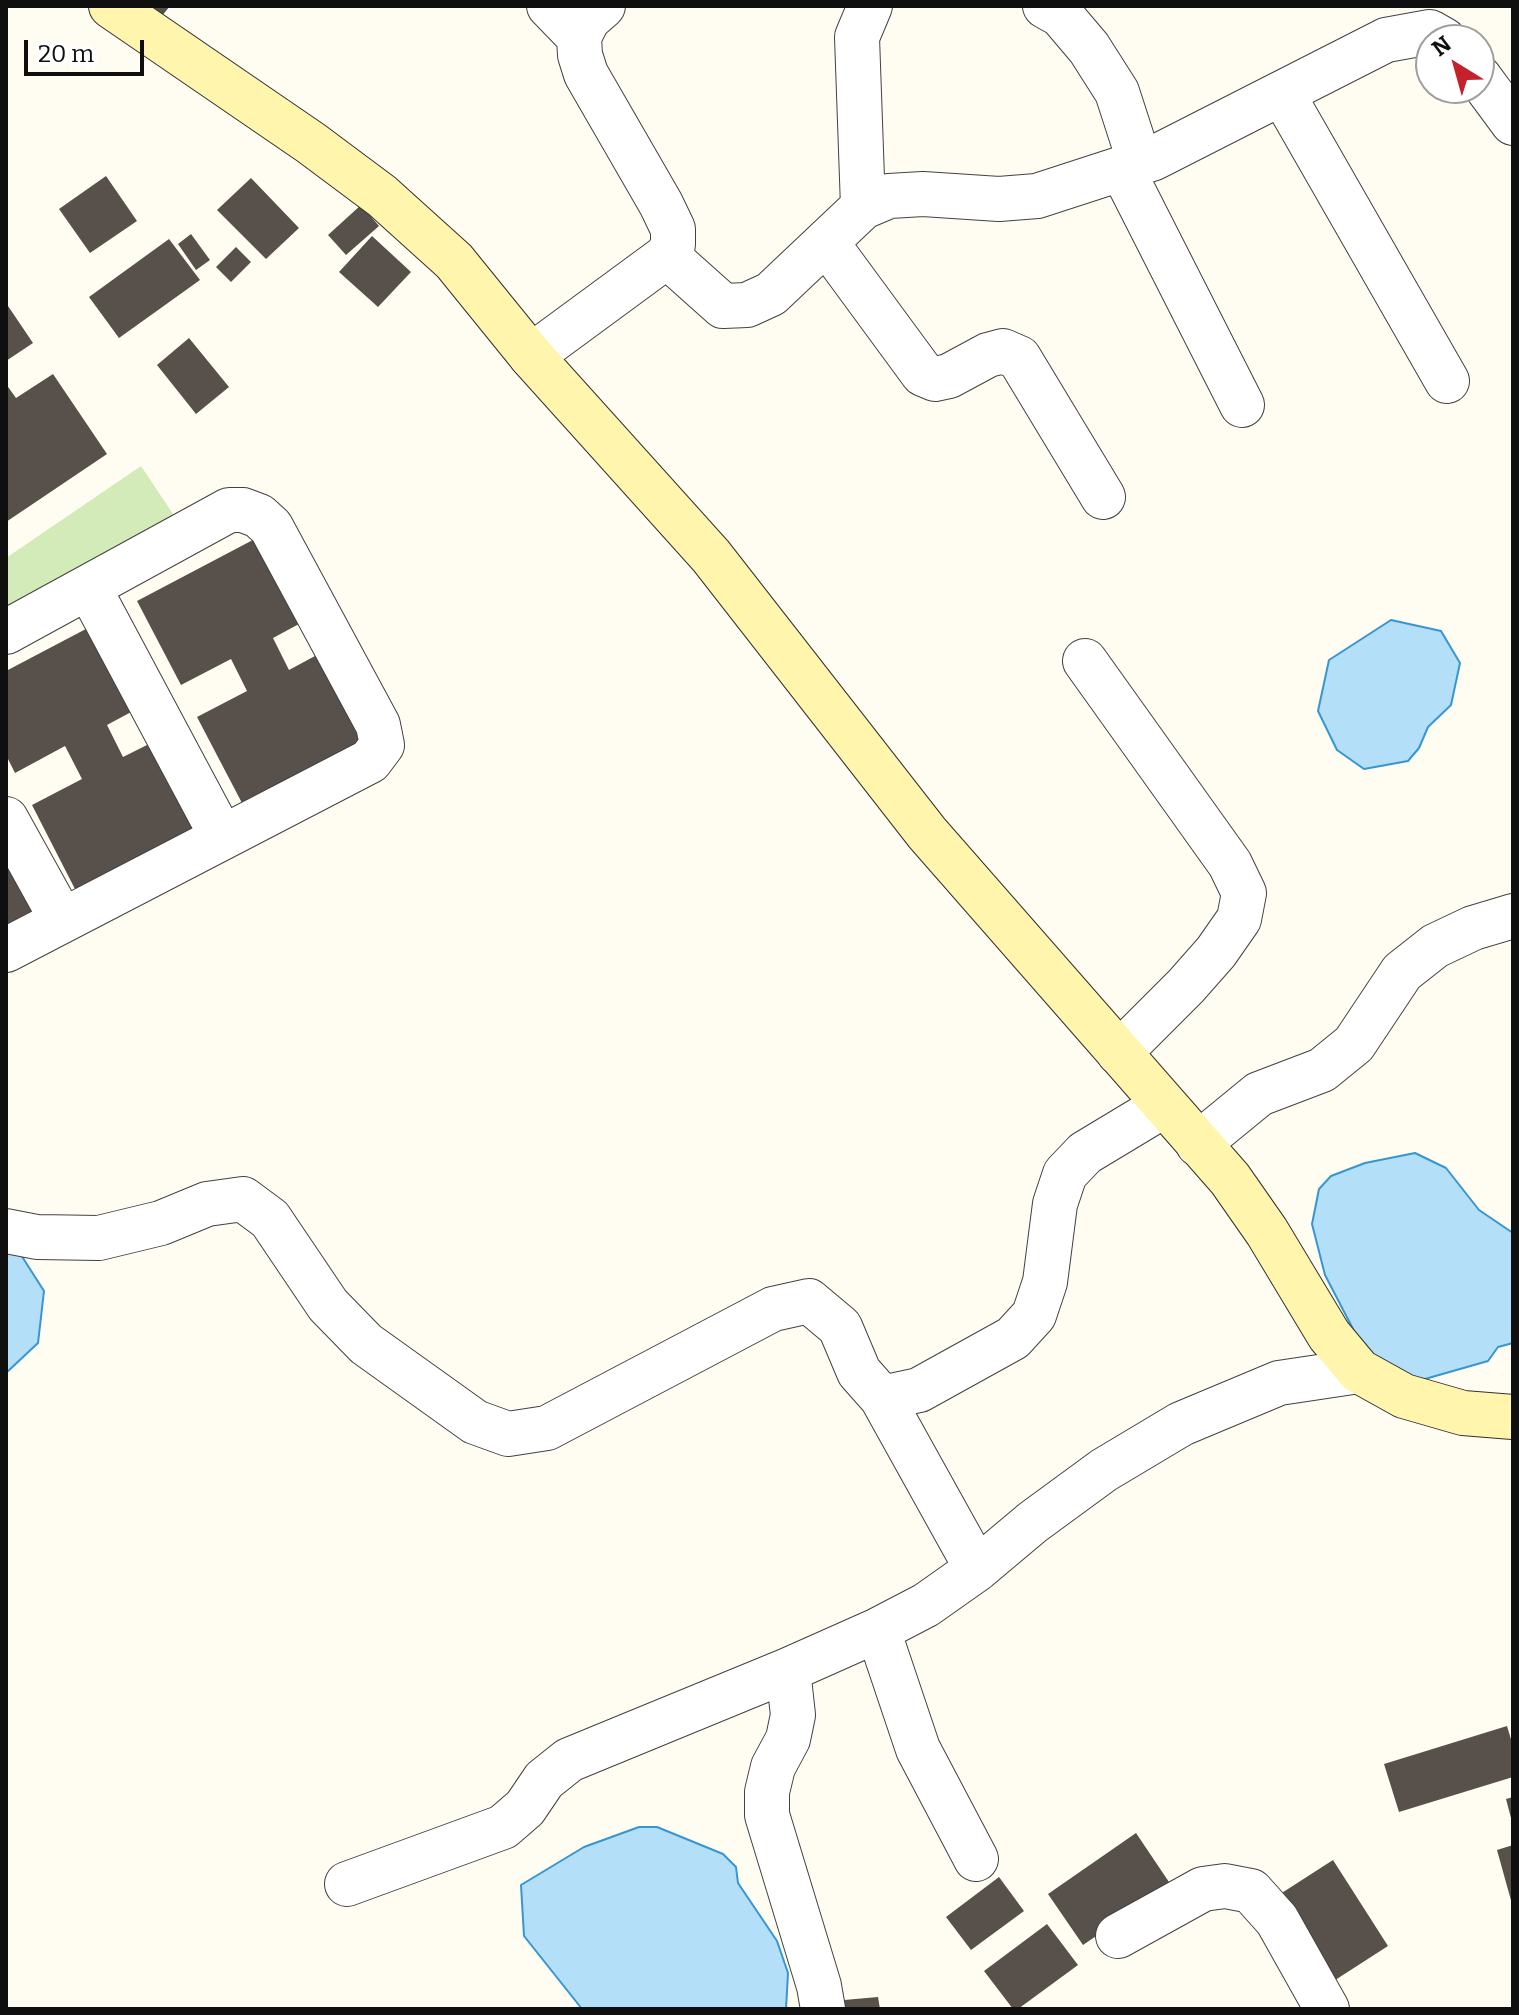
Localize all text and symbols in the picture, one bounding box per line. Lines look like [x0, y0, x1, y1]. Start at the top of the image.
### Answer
scale bar [28, 24, 148, 74]
north arrow [1415, 24, 1495, 104]
text: N [1427, 30, 1456, 62]
text: 20 m [38, 40, 94, 68]

